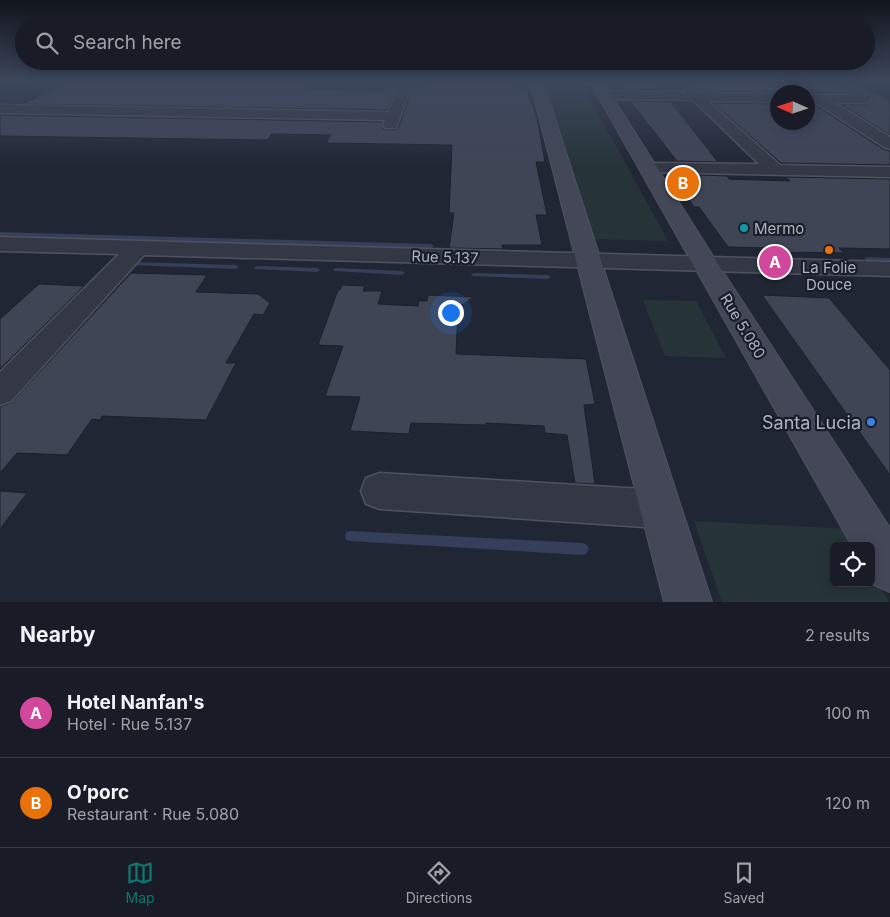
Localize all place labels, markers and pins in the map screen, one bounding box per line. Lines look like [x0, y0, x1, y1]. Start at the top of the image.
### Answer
pin: B [667, 164, 699, 202]
place label: Mermo [754, 219, 804, 238]
marker: Mermo [738, 222, 750, 234]
pin: A [759, 243, 791, 281]
marker: La Folie Douce [823, 244, 835, 256]
place label: La Folie Douce [802, 258, 856, 294]
place label: Santa Lucia [762, 412, 861, 433]
marker: Santa Lucia [865, 416, 877, 428]

